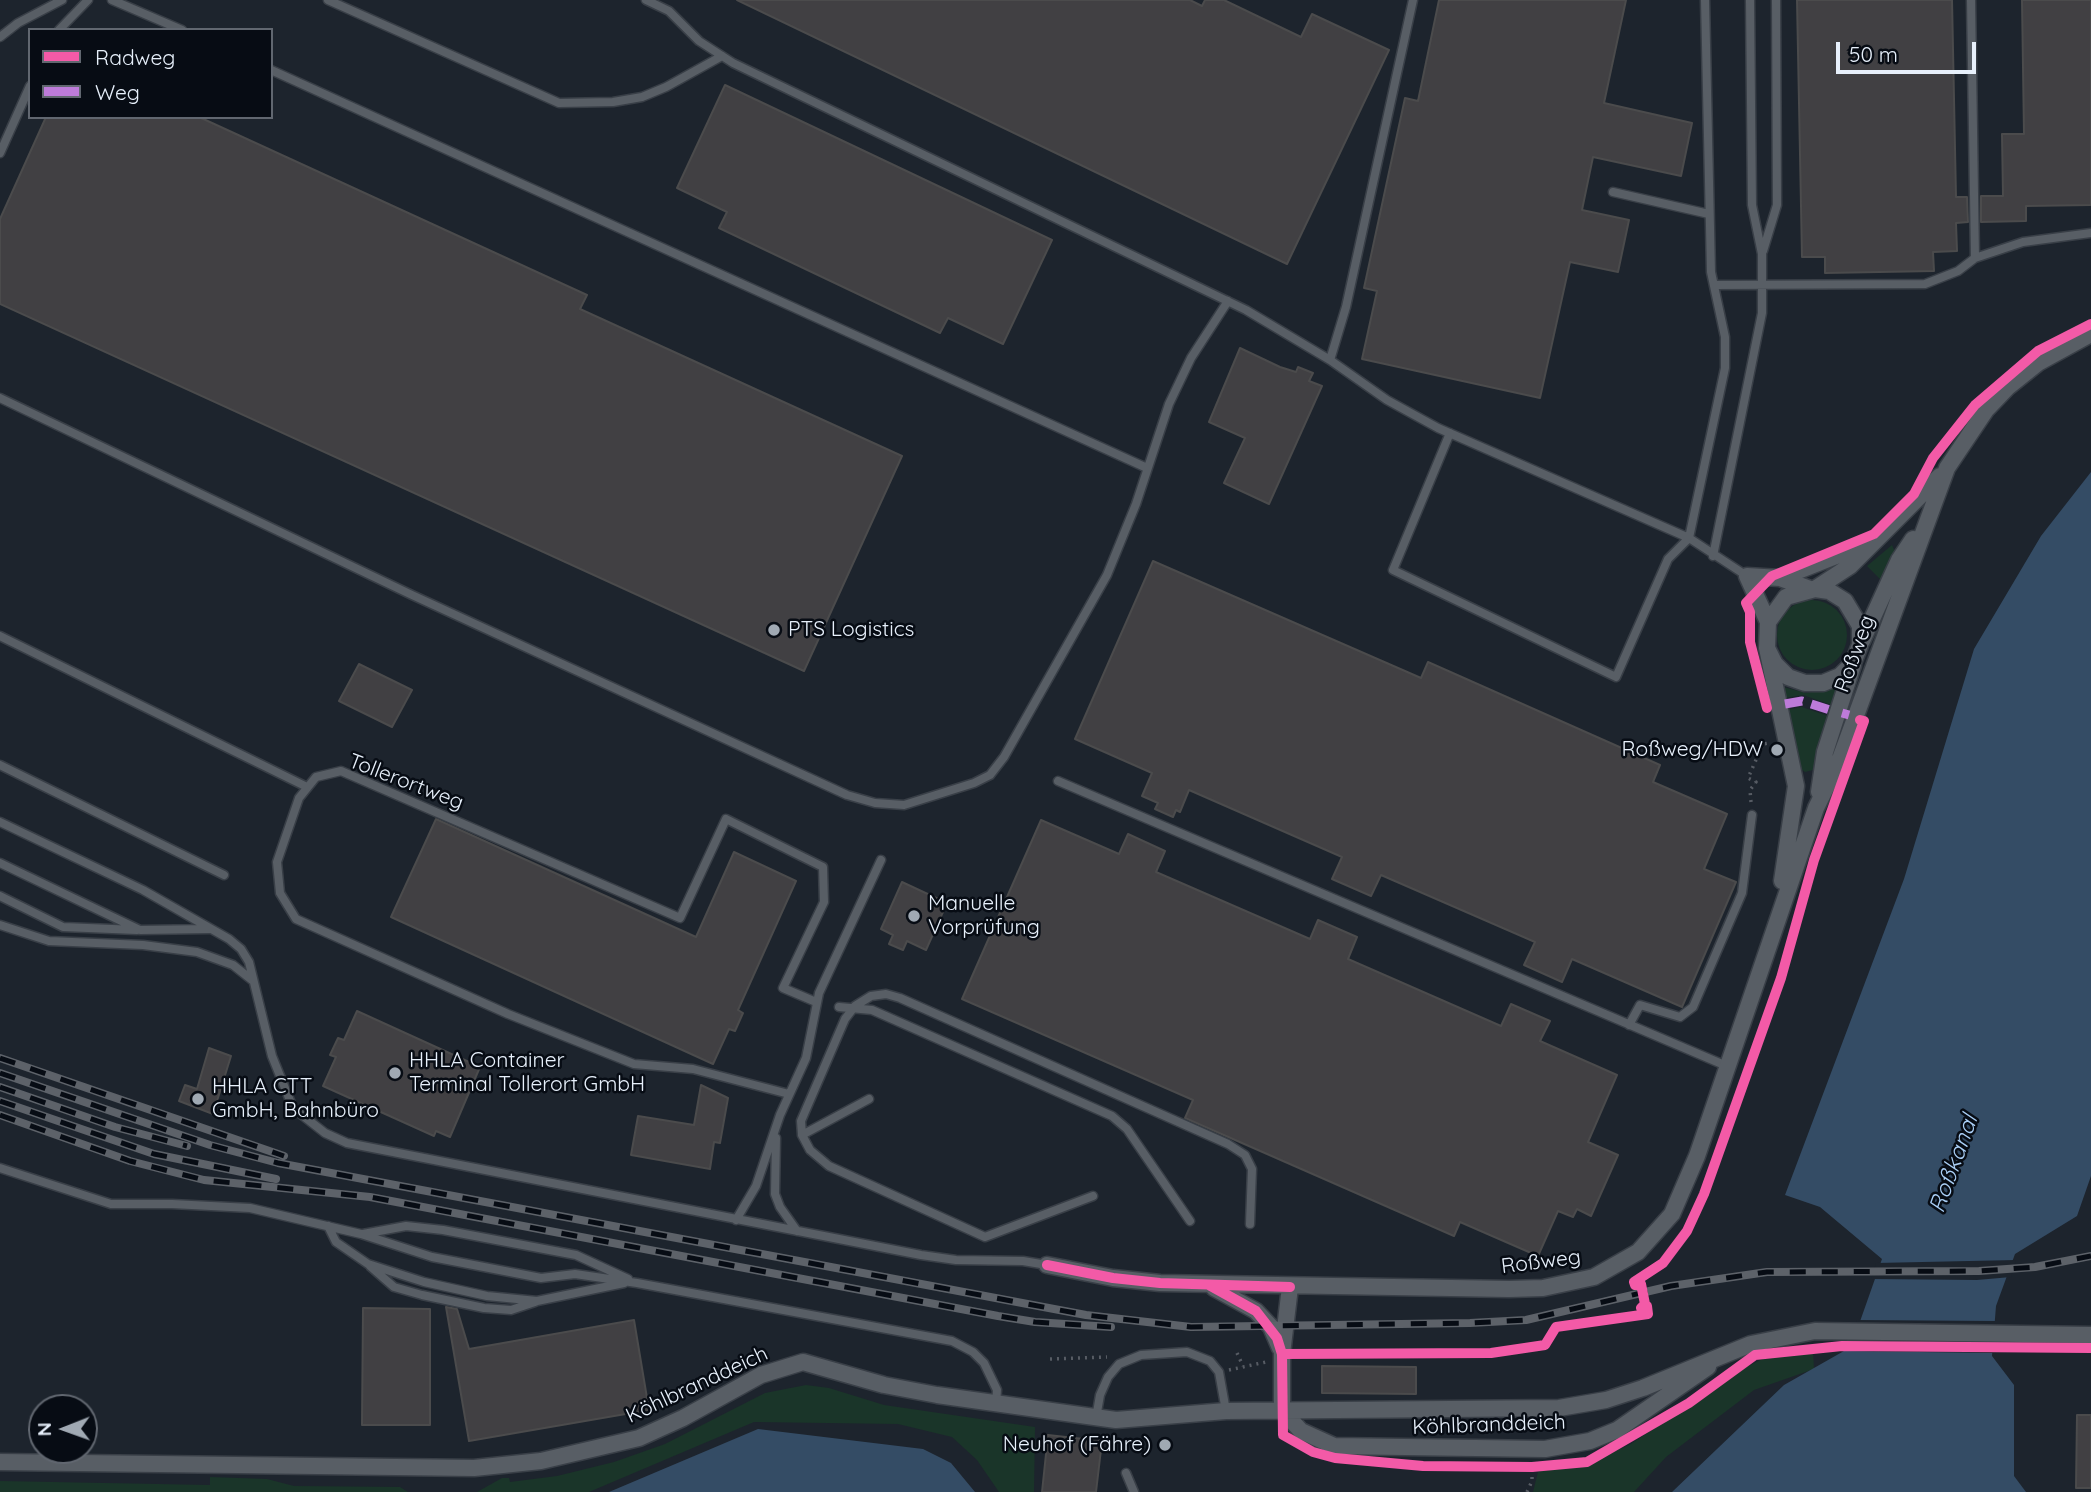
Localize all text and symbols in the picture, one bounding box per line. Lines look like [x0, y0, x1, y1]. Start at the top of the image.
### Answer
legend [28, 28, 273, 119]
scale bar [1839, 28, 1979, 72]
text: 50 m [1849, 41, 1898, 67]
text: Radweg [95, 44, 175, 70]
text: Weg [95, 79, 140, 105]
street label: Roßweg [1829, 612, 1881, 696]
place label: PTS Logistics [788, 617, 914, 643]
marker: PTS Logistics [766, 622, 782, 638]
place label: Roßweg/HDW [1622, 737, 1763, 763]
marker: Roßweg/HDW [1769, 742, 1785, 758]
street label: Tollerortweg [345, 749, 467, 815]
place label: Manuelle Vorprüfung [928, 891, 1040, 941]
marker: Manuelle Vorprüfung [906, 908, 922, 924]
place label: HHLA Container Terminal Tollerort GmbH [409, 1048, 645, 1098]
marker: HHLA Container Terminal Tollerort GmbH [387, 1065, 403, 1081]
place label: HHLA CTT GmbH, Bahnbüro [212, 1074, 379, 1124]
marker: HHLA CTT GmbH, Bahnbüro [190, 1091, 206, 1107]
water label: Roßkanal [1924, 1111, 1984, 1217]
street label: Roßweg [1500, 1245, 1582, 1279]
street label: Köhlbranddeich [622, 1341, 772, 1429]
north arrow [28, 1394, 98, 1464]
street label: Köhlbranddeich [1412, 1410, 1566, 1440]
text: N [32, 1422, 56, 1437]
place label: Neuhof (Fähre) [1003, 1432, 1151, 1458]
marker: Neuhof (Fähre) [1157, 1437, 1173, 1453]

